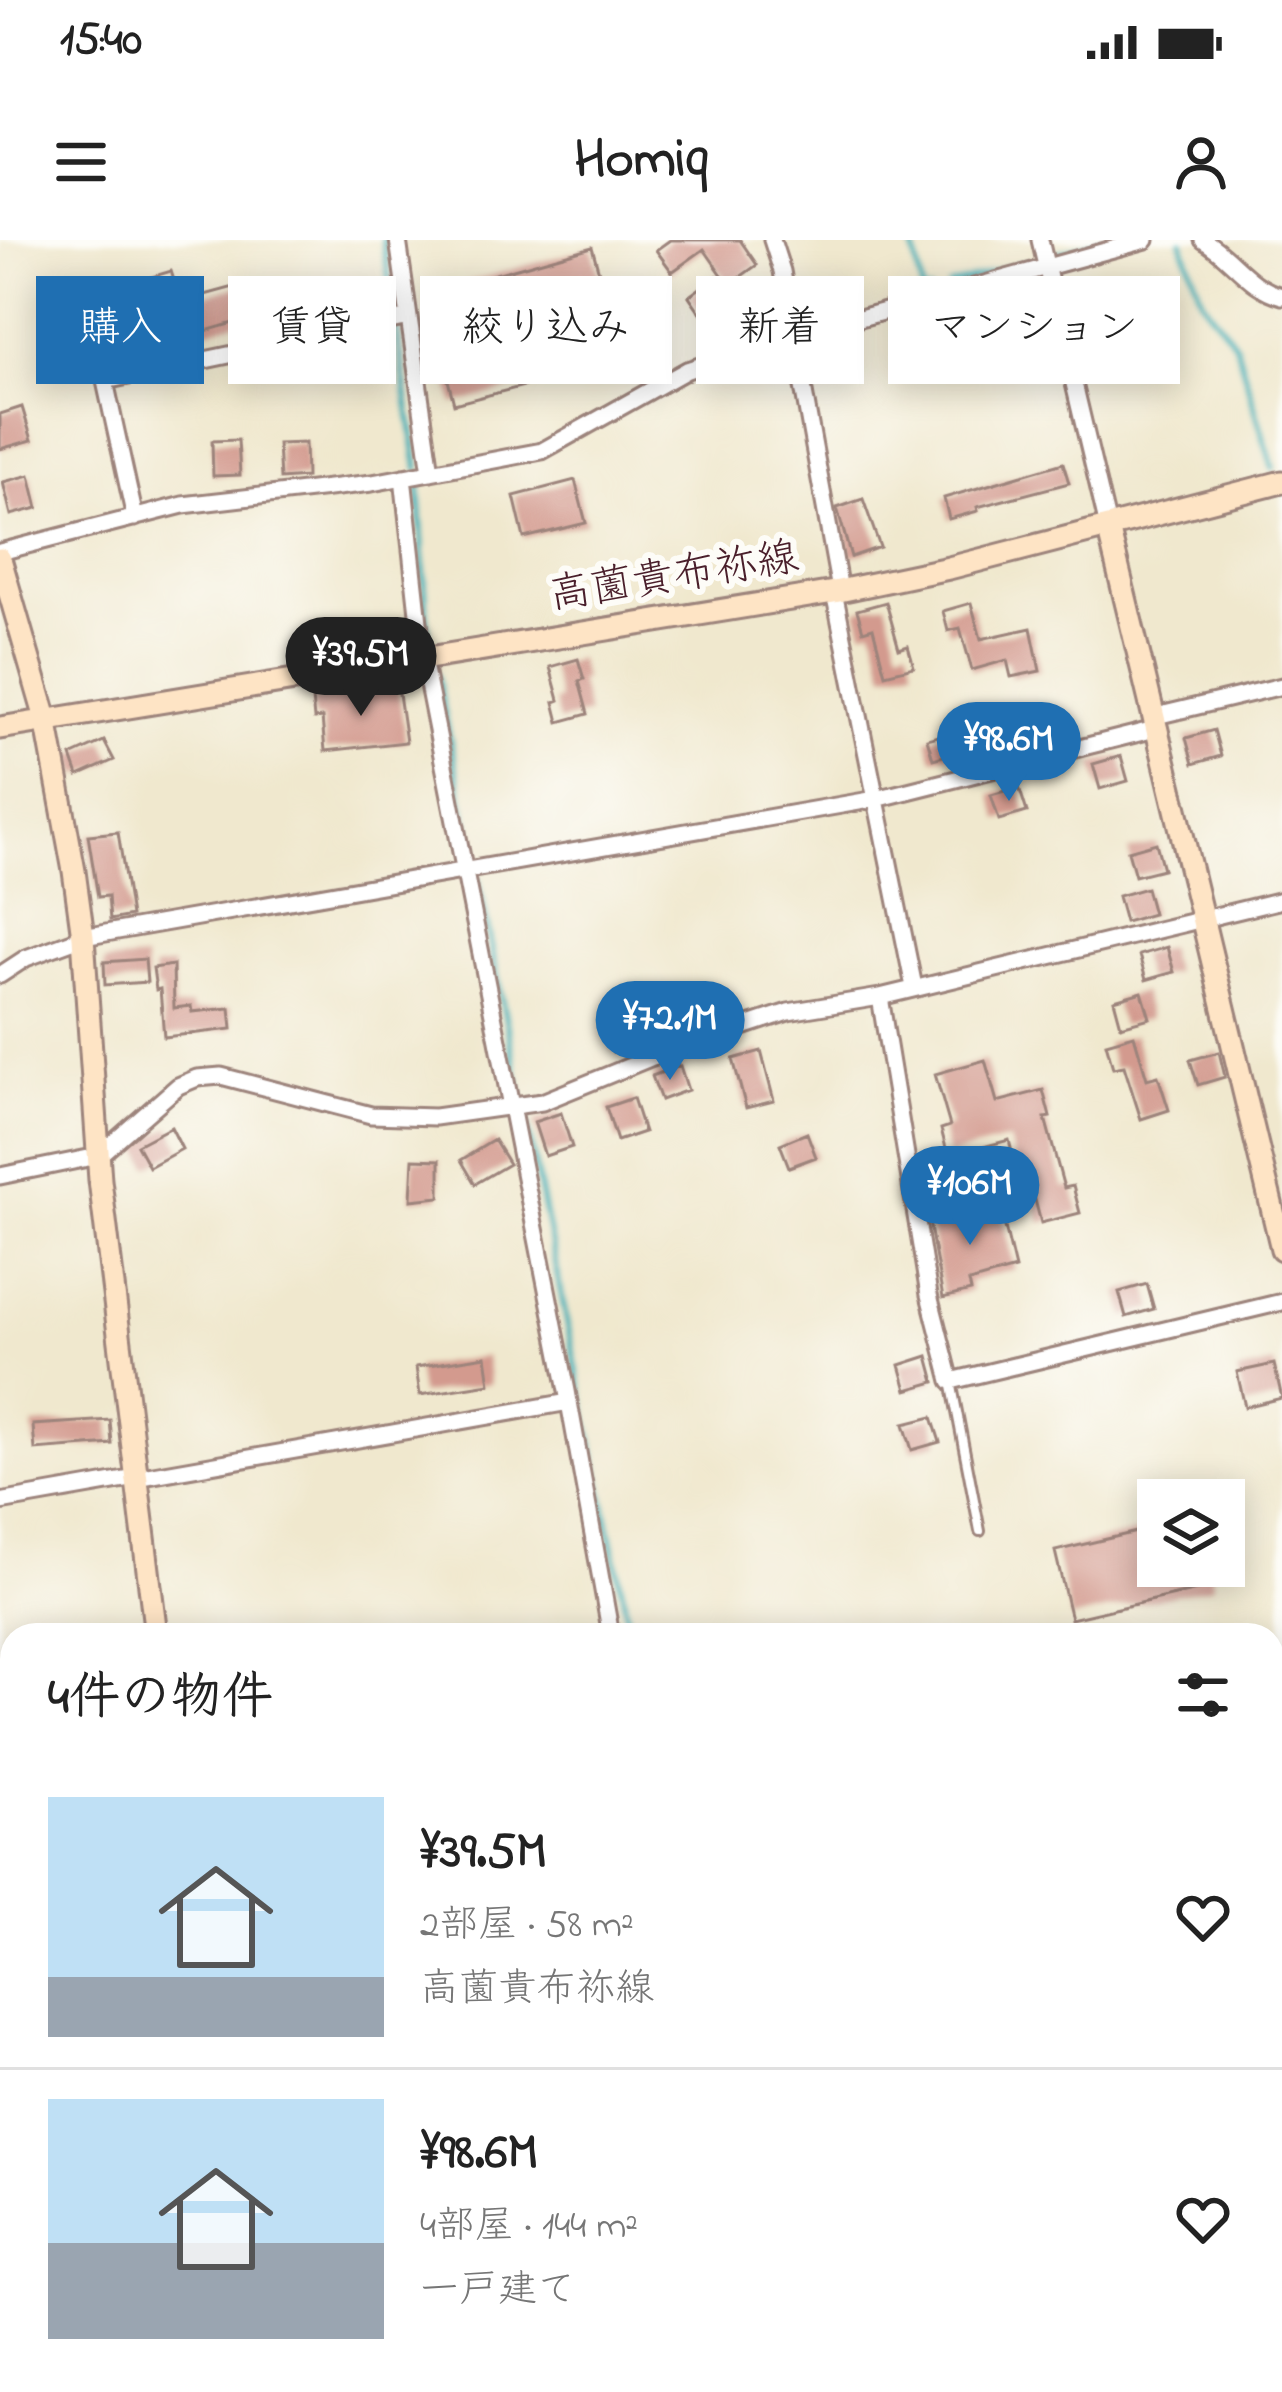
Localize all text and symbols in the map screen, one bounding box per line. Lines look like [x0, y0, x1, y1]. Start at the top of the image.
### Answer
text: 15:40 [60, 9, 142, 75]
text: Homiq [574, 123, 708, 201]
icon: menu [48, 129, 114, 195]
icon: person [1168, 129, 1234, 195]
chip: 購入 [36, 276, 204, 384]
chip: 賃貸 [228, 276, 396, 384]
chip: 絞り込み [420, 276, 672, 384]
chip: 新着 [696, 276, 864, 384]
chip: マンション [888, 276, 1180, 384]
street label: 高薗貴布祢線 [545, 528, 803, 628]
pin: ¥39.5M [263, 617, 459, 719]
text: ¥39.5M [313, 627, 410, 684]
pin: ¥98.6M [911, 702, 1107, 804]
text: ¥98.6M [964, 712, 1054, 769]
pin: ¥72.1M [572, 981, 768, 1083]
text: ¥72.1M [623, 991, 717, 1048]
pin: ¥106M [886, 1146, 1054, 1248]
text: ¥106M [927, 1156, 1013, 1213]
map controls [1137, 1479, 1245, 1587]
button: layers [1137, 1479, 1245, 1587]
text: 4件の物件 [48, 1662, 273, 1737]
icon: filters [1170, 1662, 1236, 1728]
text: ¥39.5M [420, 1816, 547, 1891]
icon: home [144, 1845, 288, 1989]
icon: heart [1170, 1884, 1236, 1950]
text: 2部屋 · 58 m² [420, 1898, 634, 1955]
text: 高薗貴布祢線 [420, 1962, 654, 2019]
text: ¥98.6M [420, 2117, 538, 2192]
icon: home [144, 2147, 288, 2291]
icon: heart [1170, 2186, 1236, 2252]
text: 4部屋 · 144 m² [420, 2199, 638, 2256]
text: 一戸建て [420, 2263, 576, 2320]

